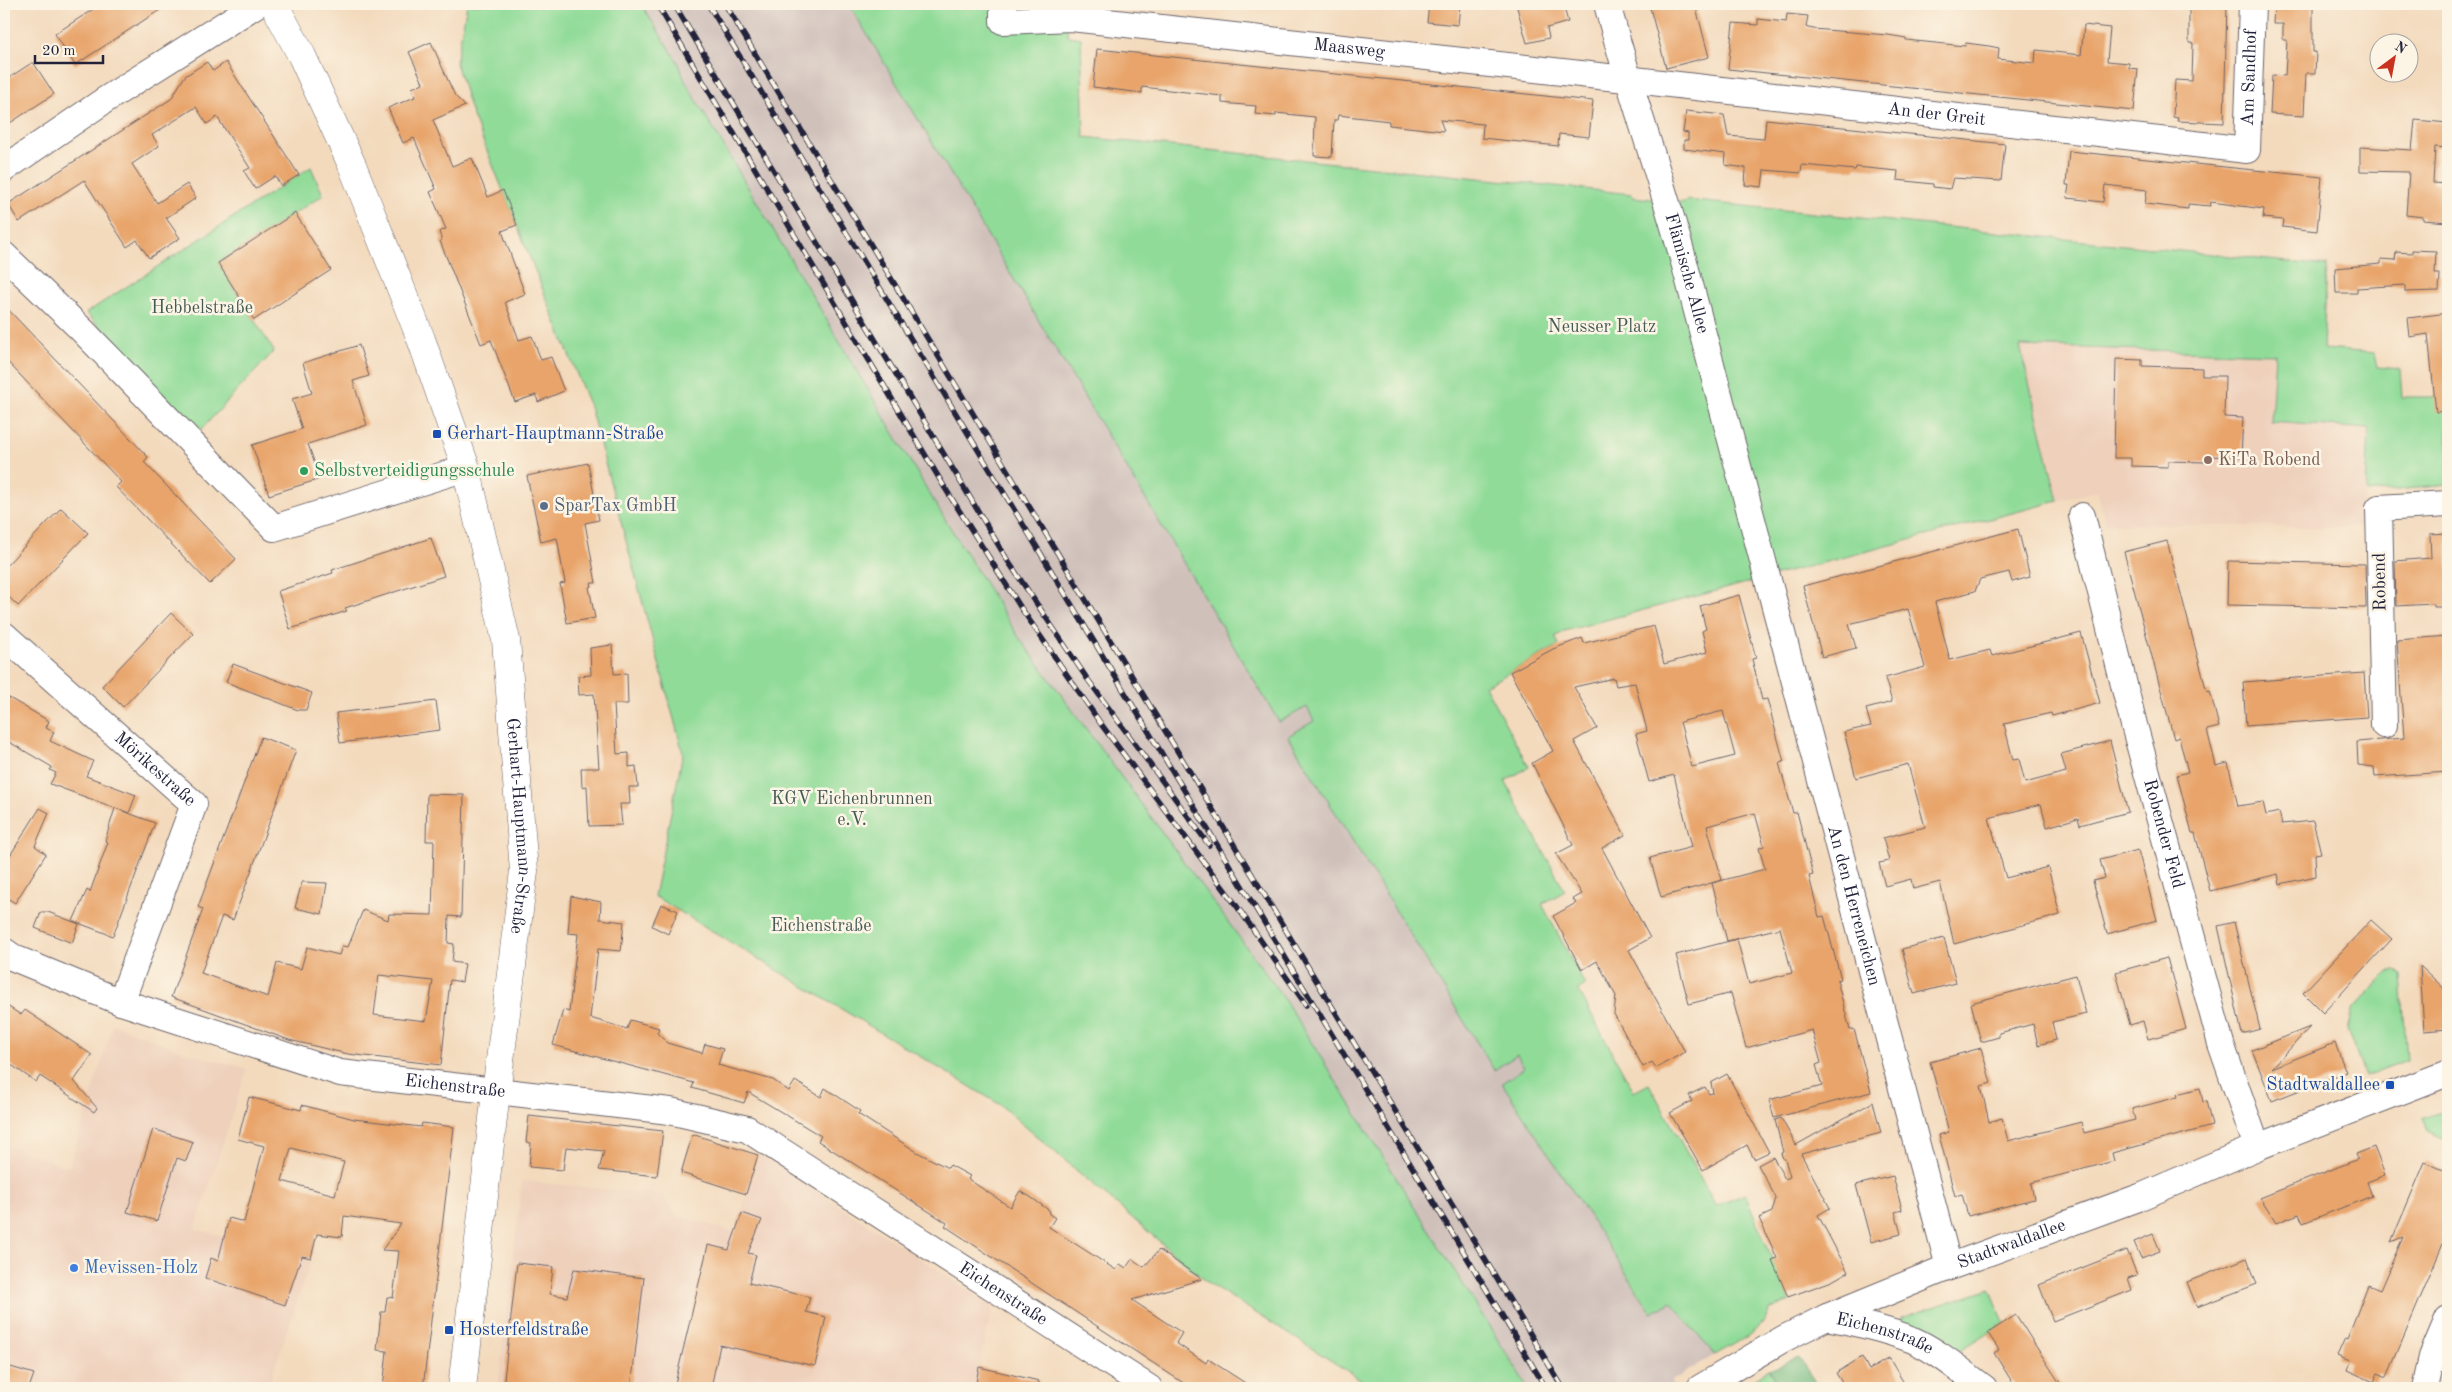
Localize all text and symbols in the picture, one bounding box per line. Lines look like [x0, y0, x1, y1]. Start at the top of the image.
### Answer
street label: Am Sandhof [2239, 28, 2260, 126]
scale bar [35, 32, 102, 64]
north arrow [2370, 32, 2420, 82]
street label: Maasweg [1313, 36, 1386, 61]
text: N [2392, 39, 2409, 57]
text: 20 m [42, 44, 76, 59]
street label: An der Greit [1887, 100, 1987, 129]
street label: Flämische Allee [1661, 211, 1712, 336]
park label: Hebbelstraße [151, 299, 253, 317]
park label: Neusser Platz [1548, 318, 1656, 336]
place label: Gerhart-Hauptmann-Straße [447, 425, 664, 443]
marker: Gerhart-Hauptmann-Straße [431, 428, 443, 440]
place label: KiTa Robend [2218, 451, 2321, 469]
marker: KiTa Robend [2202, 454, 2214, 466]
place label: Selbstverteidigungsschule [314, 462, 514, 480]
marker: Selbstverteidigungsschule [298, 465, 310, 477]
place label: SparTax GmbH [554, 497, 677, 515]
marker: SparTax GmbH [538, 500, 550, 512]
street label: Robend [2370, 553, 2390, 611]
street label: Gerhart-Hauptmann-Straße [503, 717, 533, 935]
street label: Mörikestraße [111, 729, 199, 810]
street label: Robender Feld [2140, 777, 2187, 890]
park label: KGV Eichenbrunnen e.V. [771, 790, 933, 829]
street label: An den Herreneichen [1824, 824, 1884, 988]
park label: Eichenstraße [770, 917, 872, 935]
street label: Eichenstraße [404, 1072, 506, 1101]
place label: Stadtwaldallee [2266, 1076, 2380, 1094]
marker: Stadtwaldallee [2384, 1079, 2396, 1091]
street label: Stadtwaldallee [1955, 1216, 2068, 1272]
place label: Mevissen-Holz [84, 1259, 198, 1277]
street label: Eichenstraße [956, 1259, 1050, 1329]
marker: Mevissen-Holz [68, 1262, 80, 1274]
street label: Eichenstraße [1834, 1310, 1936, 1358]
place label: Hosterfeldstraße [459, 1321, 589, 1339]
marker: Hosterfeldstraße [443, 1324, 455, 1336]

